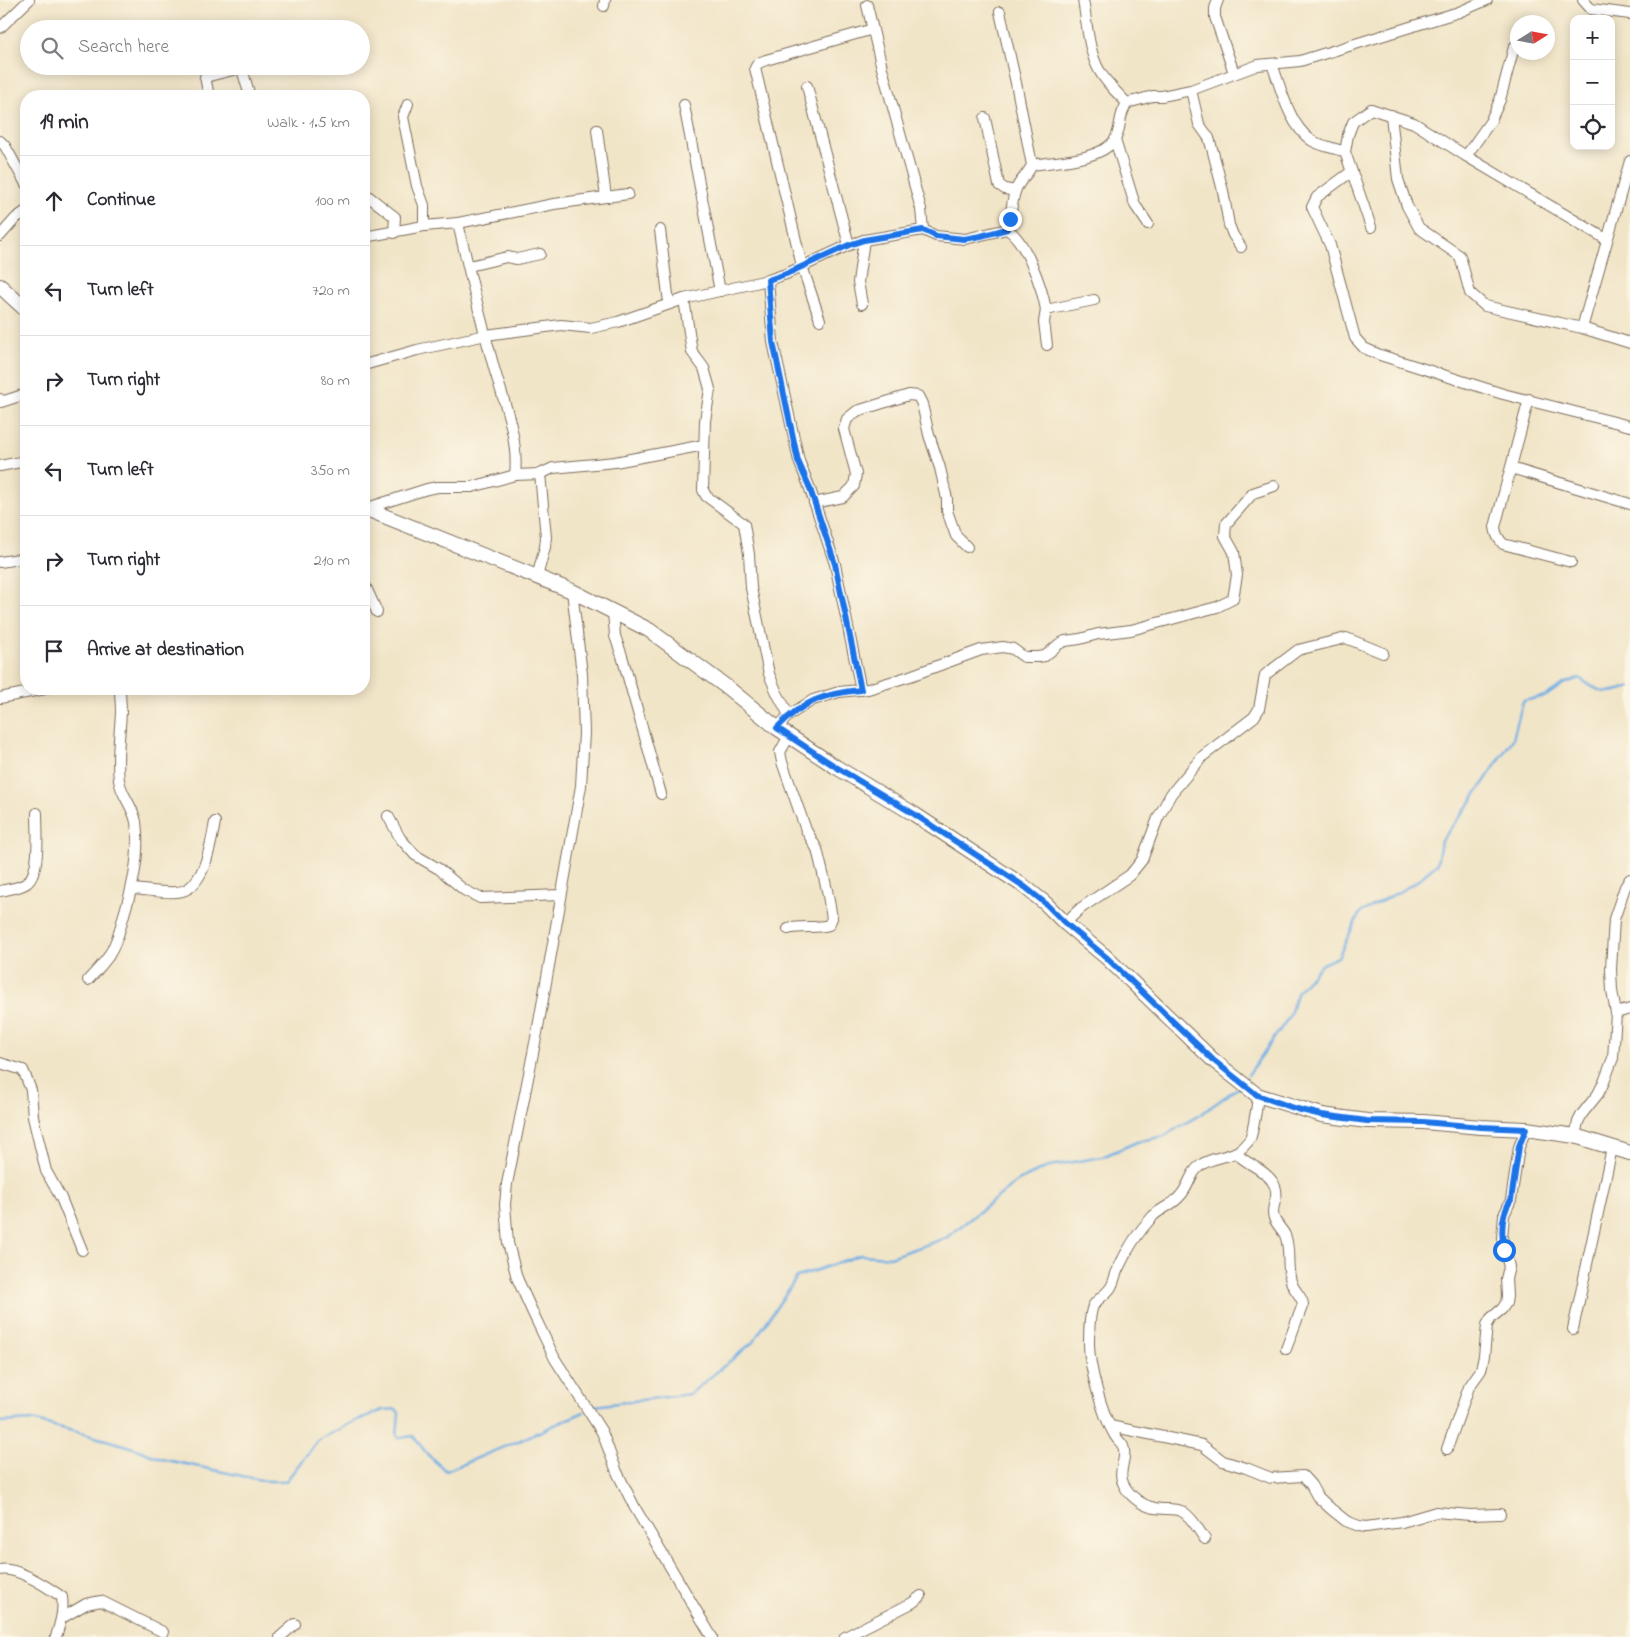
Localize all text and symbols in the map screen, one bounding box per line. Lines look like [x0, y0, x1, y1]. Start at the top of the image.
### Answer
north arrow [1510, 15, 1555, 60]
map controls [1570, 15, 1615, 150]
button: + [1570, 15, 1615, 60]
search box [20, 20, 370, 75]
icon: search [38, 34, 66, 62]
text: Search here [78, 34, 169, 61]
button: − [1570, 60, 1615, 105]
button: locate [1570, 105, 1615, 150]
text: 19 min [40, 108, 89, 138]
text: Walk · 1.5 km [267, 111, 350, 135]
icon: ahead [40, 187, 68, 215]
text: Continue [87, 187, 155, 214]
text: 100 m [315, 189, 350, 213]
route end [999, 208, 1022, 231]
icon: left [40, 277, 68, 305]
text: Turn left [87, 277, 154, 304]
text: 720 m [312, 279, 350, 303]
icon: right [40, 367, 68, 395]
text: Turn right [87, 367, 160, 394]
text: 80 m [321, 369, 350, 393]
icon: left [40, 457, 68, 485]
text: Turn left [87, 457, 154, 484]
text: 350 m [311, 459, 350, 483]
icon: right [40, 547, 68, 575]
text: Turn right [87, 547, 160, 574]
text: 210 m [314, 549, 350, 573]
icon: arrive [40, 637, 68, 665]
text: Arrive at destination [87, 637, 244, 664]
route start [1493, 1239, 1516, 1262]

